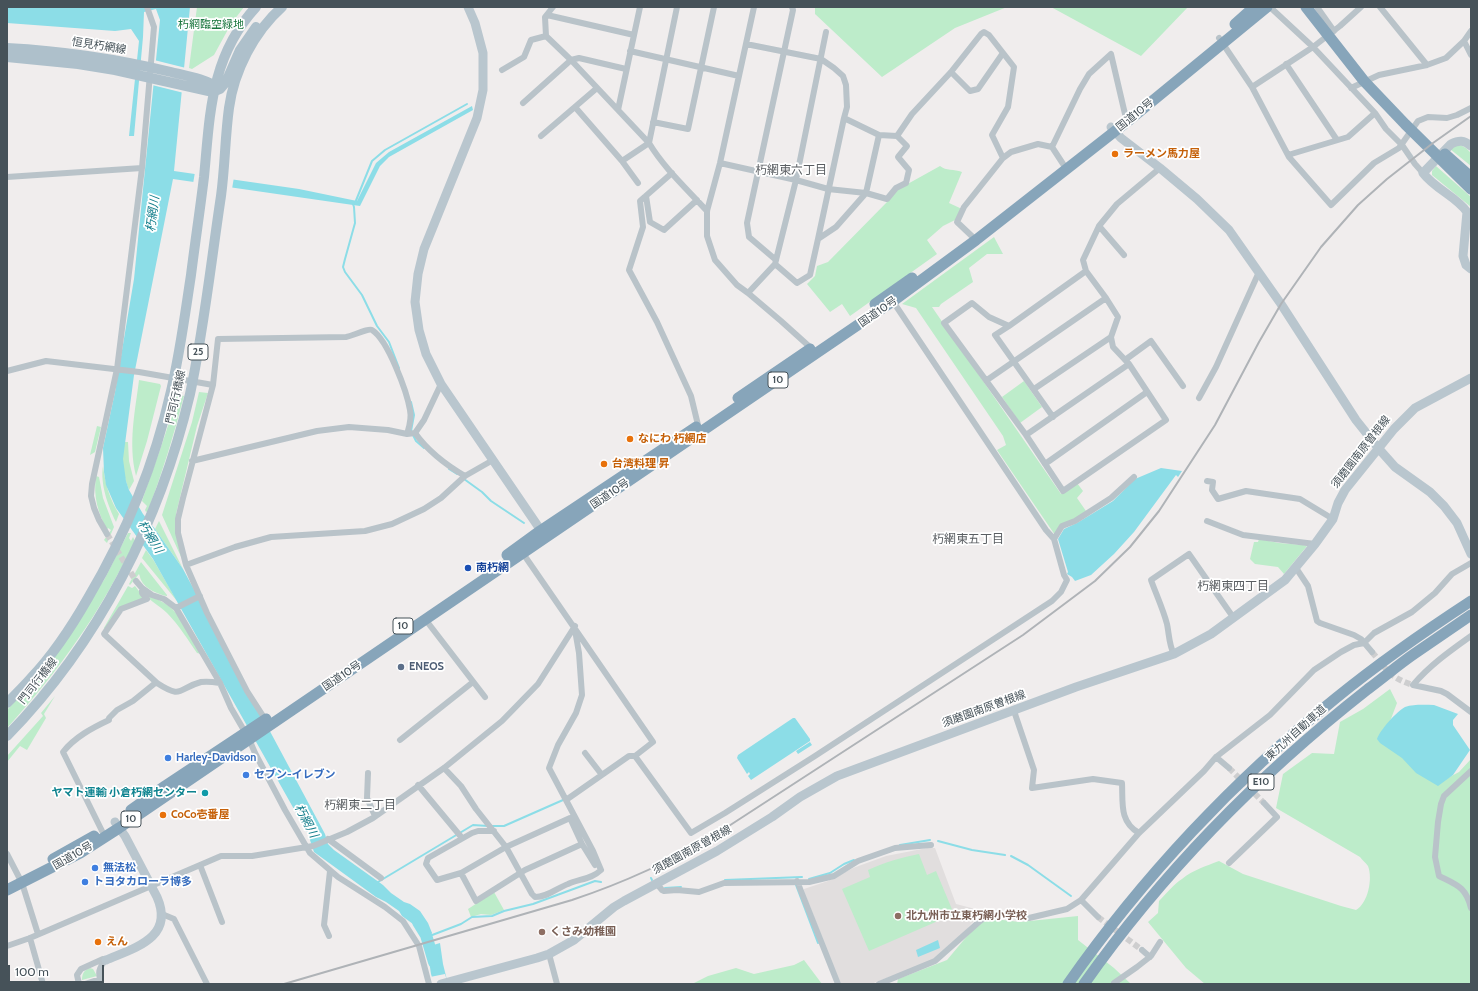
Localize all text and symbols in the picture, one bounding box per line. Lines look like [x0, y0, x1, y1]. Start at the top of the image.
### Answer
park label: 朽網臨空緑地 [178, 18, 244, 32]
street label: 恒見朽網線 [71, 35, 127, 57]
street label: 国道10号 [1114, 96, 1156, 134]
place label: ラーメン馬力屋 [1123, 147, 1200, 161]
marker: ラーメン馬力屋 [1110, 149, 1120, 159]
district label: 朽網東六丁目 [755, 163, 827, 177]
water label: 朽網川 [144, 195, 162, 233]
street label: 国道10号 [856, 294, 900, 330]
road number: 25 [188, 344, 208, 360]
street label: 門司行橋線 [163, 369, 189, 425]
road number: 10 [768, 372, 788, 388]
street label: 須磨園南原曽根線 [1329, 413, 1393, 491]
place label: なにわ 朽網店 [638, 432, 706, 446]
marker: なにわ 朽網店 [625, 434, 635, 444]
place label: 台湾料理 昇 [612, 457, 669, 471]
marker: 台湾料理 昇 [599, 459, 609, 469]
street label: 国道10号 [588, 476, 632, 512]
water label: 朽網川 [134, 518, 166, 556]
district label: 朽網東五丁目 [932, 532, 1004, 546]
place label: 南朽網 [476, 561, 509, 575]
marker: 南朽網 [463, 563, 473, 573]
district label: 朽網東四丁目 [1197, 579, 1269, 593]
road number: 10 [393, 618, 413, 634]
street label: 門司行橋線 [16, 655, 60, 707]
street label: 国道10号 [320, 658, 364, 694]
place label: ENEOS [409, 660, 444, 674]
marker: ENEOS [396, 662, 406, 672]
street label: 須磨園南原曽根線 [940, 688, 1028, 730]
street label: 東九州自動車道 [1263, 702, 1329, 764]
place label: Harley-Davidson [176, 751, 256, 765]
marker: Harley-Davidson [163, 753, 173, 763]
place label: セブン-イレブン [254, 768, 336, 782]
marker: セブン-イレブン [241, 770, 251, 780]
road number: E10 [1248, 774, 1274, 790]
place label: ヤマト運輸 小倉朽網センター [52, 786, 197, 800]
marker: ヤマト運輸 小倉朽網センター [200, 788, 210, 798]
district label: 朽網東二丁目 [324, 798, 396, 812]
water label: 朽網川 [291, 802, 321, 840]
place label: CoCo壱番屋 [171, 808, 230, 822]
marker: CoCo壱番屋 [158, 810, 168, 820]
road number: 10 [121, 811, 141, 827]
street label: 須磨園南原曽根線 [650, 823, 734, 877]
street label: 国道10号 [51, 839, 95, 873]
place label: 無法松 [103, 861, 136, 875]
marker: 無法松 [90, 863, 100, 873]
place label: トヨタカローラ博多 [93, 875, 192, 889]
marker: トヨタカローラ博多 [80, 877, 90, 887]
place label: 北九州市立東朽網小学校 [906, 909, 1027, 923]
marker: 北九州市立東朽網小学校 [893, 911, 903, 921]
place label: くさみ幼稚園 [550, 925, 616, 939]
marker: くさみ幼稚園 [537, 927, 547, 937]
place label: えん [106, 935, 128, 949]
marker: えん [93, 937, 103, 947]
scale bar [10, 957, 106, 983]
text: 100 m [15, 964, 49, 979]

